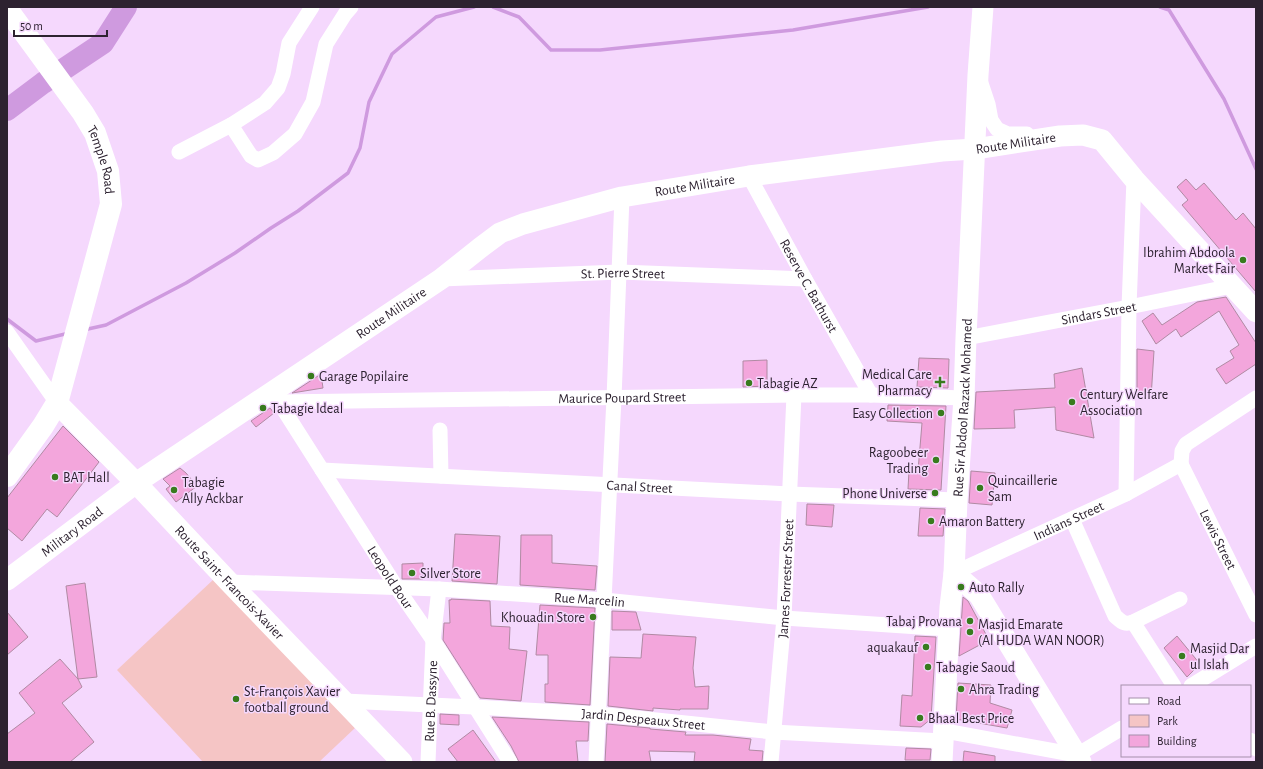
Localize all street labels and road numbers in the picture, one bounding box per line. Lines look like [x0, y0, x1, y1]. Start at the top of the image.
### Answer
street label: Temple Road [84, 123, 116, 195]
street label: Route Militaire [975, 131, 1057, 157]
street label: Route Militaire [654, 172, 736, 200]
street label: Reserve C. Bathurst [777, 237, 840, 336]
street label: St. Pierre Street [581, 266, 666, 282]
street label: Route Militaire [354, 285, 429, 342]
street label: Sindars Street [1060, 300, 1138, 328]
street label: Rue Sir Abdool Razack Mohamed [951, 318, 975, 497]
street label: Maurice Poupard Street [558, 390, 686, 406]
street label: Canal Street [606, 479, 673, 496]
street label: Indians Street [1032, 499, 1107, 543]
street label: Military Road [39, 505, 106, 560]
street label: Lewis Street [1197, 507, 1239, 573]
street label: James Forrester Street [776, 518, 796, 639]
street label: Route Saint- Francois-Xavier [172, 523, 287, 643]
street label: Leopold Bour [364, 544, 416, 612]
street label: Rue Marcelin [554, 591, 626, 610]
street label: Rue B. Dassyne [423, 660, 440, 742]
street label: Jardin Despeaux Street [581, 707, 706, 733]

